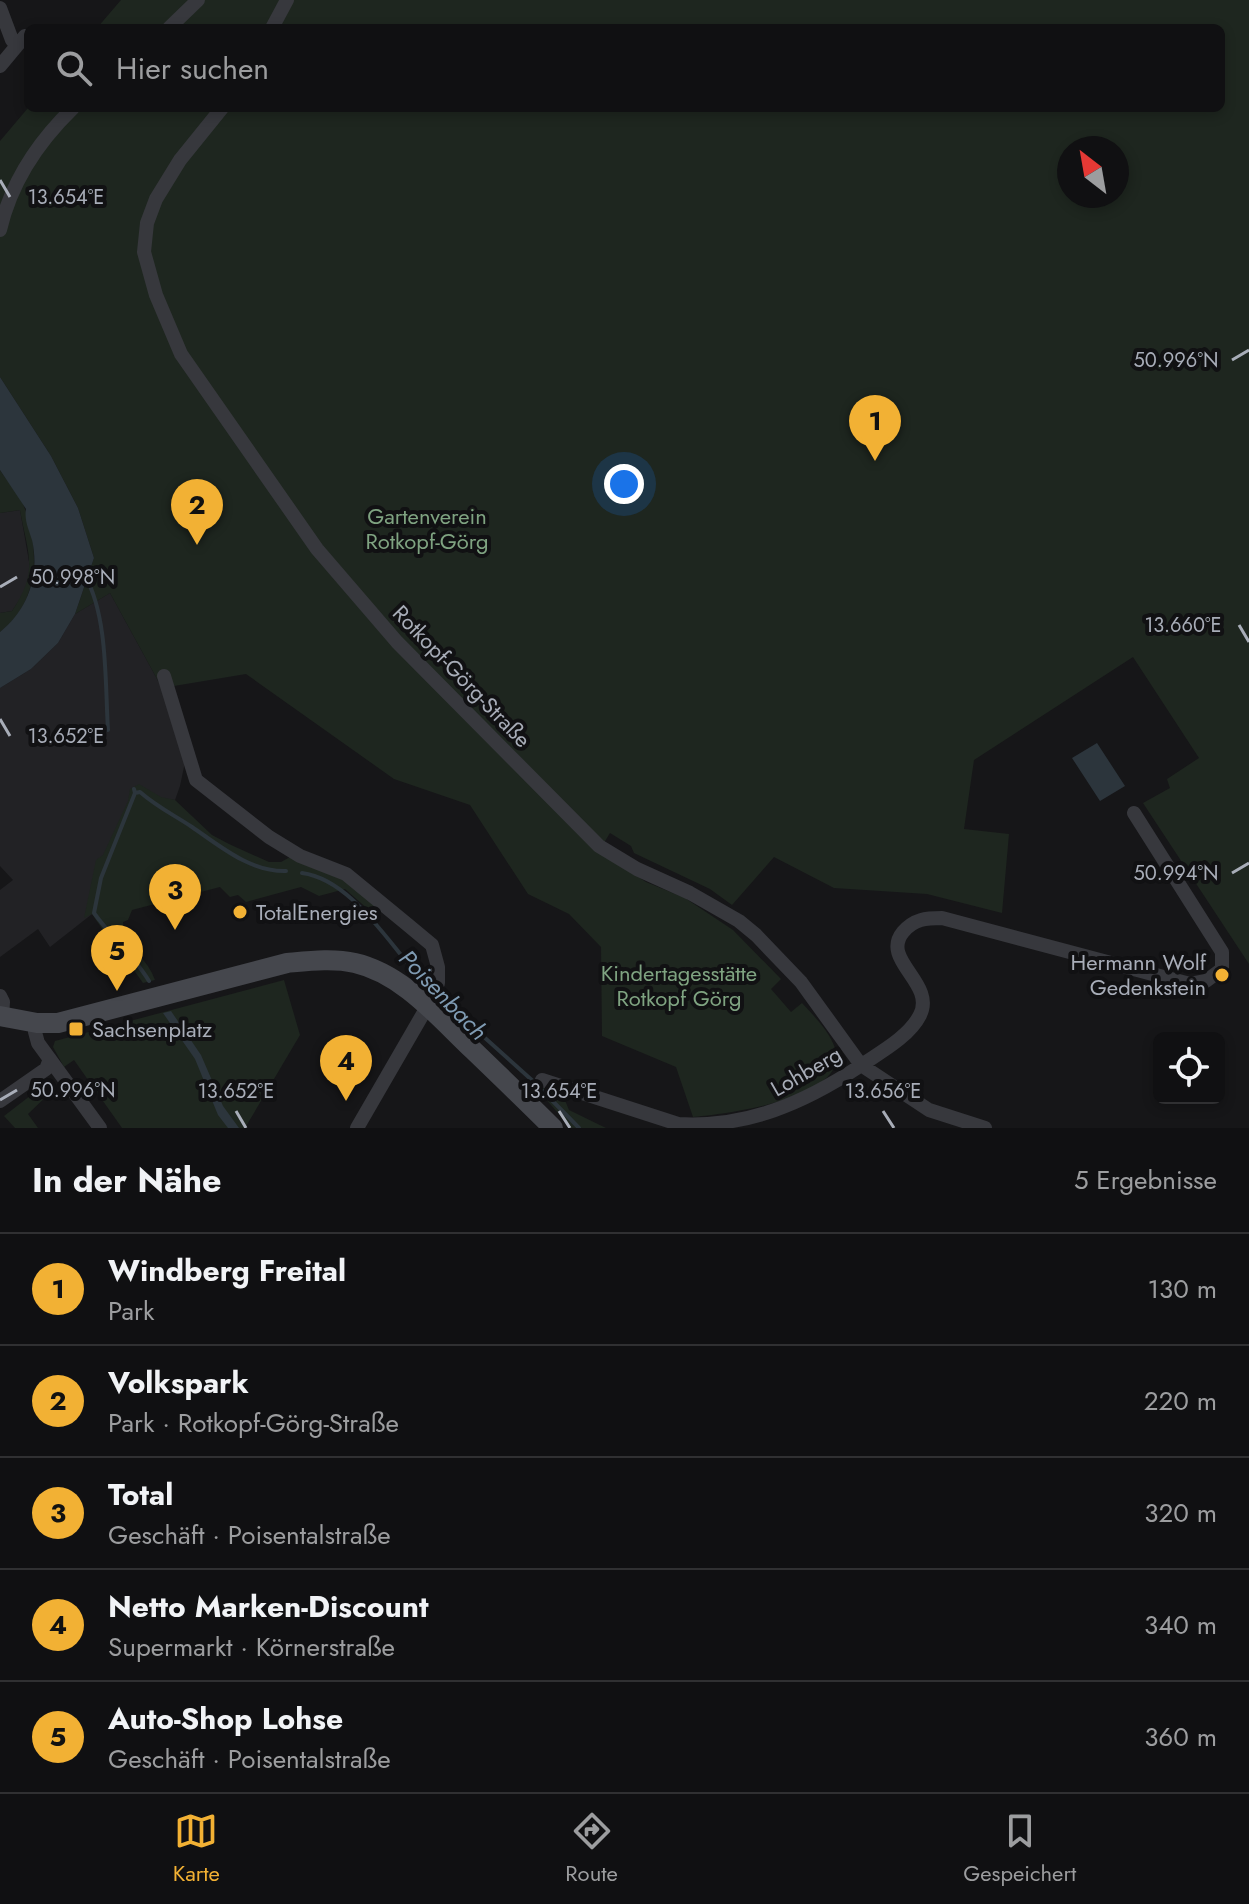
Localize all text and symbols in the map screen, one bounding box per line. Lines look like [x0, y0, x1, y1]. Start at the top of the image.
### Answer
search box [24, 24, 1225, 112]
icon: search [52, 46, 96, 90]
text: Hier suchen [116, 47, 269, 90]
north arrow [1057, 136, 1129, 208]
text: 13.654°E [28, 183, 104, 212]
text: 50.996°N [1134, 346, 1218, 375]
pin: 1 [849, 395, 901, 461]
your location [604, 464, 644, 504]
pin: 2 [171, 479, 223, 545]
park label: Gartenverein Rotkopf-Görg [365, 500, 489, 557]
text: 50.998°N [31, 563, 115, 592]
street label: Rotkopf-Görg-Straße [386, 598, 538, 754]
text: 13.660°E [1144, 611, 1222, 640]
text: 13.652°E [28, 722, 104, 751]
text: 50.994°N [1133, 859, 1219, 888]
pin: 3 [149, 864, 201, 930]
place label: TotalEnergies [256, 896, 378, 928]
marker: TotalEnergies [231, 903, 249, 921]
pin: 5 [91, 925, 143, 991]
water label: Poisenbach [391, 941, 496, 1048]
place label: Hermann Wolf Gedenkstein [1071, 946, 1207, 1003]
park label: Kindertagesstätte Rotkopf Görg [601, 957, 757, 1014]
marker: Hermann Wolf Gedenkstein [1213, 966, 1231, 984]
place label: Sachsenplatz [92, 1013, 212, 1045]
marker: Sachsenplatz [67, 1020, 85, 1038]
map controls [1153, 1032, 1225, 1104]
button: locate [1153, 1032, 1225, 1104]
pin: 4 [320, 1035, 372, 1101]
street label: Lohberg [765, 1038, 847, 1104]
text: 50.996°N [31, 1076, 115, 1105]
text: 13.652°E [198, 1077, 274, 1106]
text: 13.654°E [521, 1077, 597, 1106]
text: 13.656°E [845, 1077, 921, 1106]
text: In der Nähe [32, 1156, 222, 1205]
text: 5 Ergebnisse [1074, 1161, 1217, 1199]
text: Windberg Freital [108, 1249, 346, 1292]
text: 1 [51, 1270, 65, 1308]
text: 130 m [1147, 1270, 1217, 1308]
text: Park [108, 1292, 154, 1330]
text: Volkspark [108, 1361, 249, 1404]
text: 2 [49, 1382, 67, 1420]
text: 220 m [1144, 1382, 1217, 1420]
text: Park · Rotkopf-Görg-Straße [108, 1404, 399, 1442]
text: Total [108, 1473, 173, 1516]
text: 3 [50, 1494, 66, 1532]
text: 320 m [1144, 1494, 1217, 1532]
text: Geschäft · Poisentalstraße [108, 1516, 391, 1554]
text: Netto Marken-Discount [108, 1585, 429, 1628]
text: 4 [49, 1606, 67, 1644]
text: 340 m [1144, 1606, 1217, 1644]
text: Supermarkt · Körnerstraße [108, 1628, 395, 1666]
text: Auto-Shop Lohse [108, 1697, 343, 1740]
text: 5 [50, 1718, 66, 1756]
text: 360 m [1144, 1718, 1217, 1756]
text: Geschäft · Poisentalstraße [108, 1740, 391, 1778]
tab: Karte [173, 1809, 220, 1889]
tab: Route [565, 1809, 618, 1889]
tab: Gespeichert [963, 1809, 1076, 1889]

